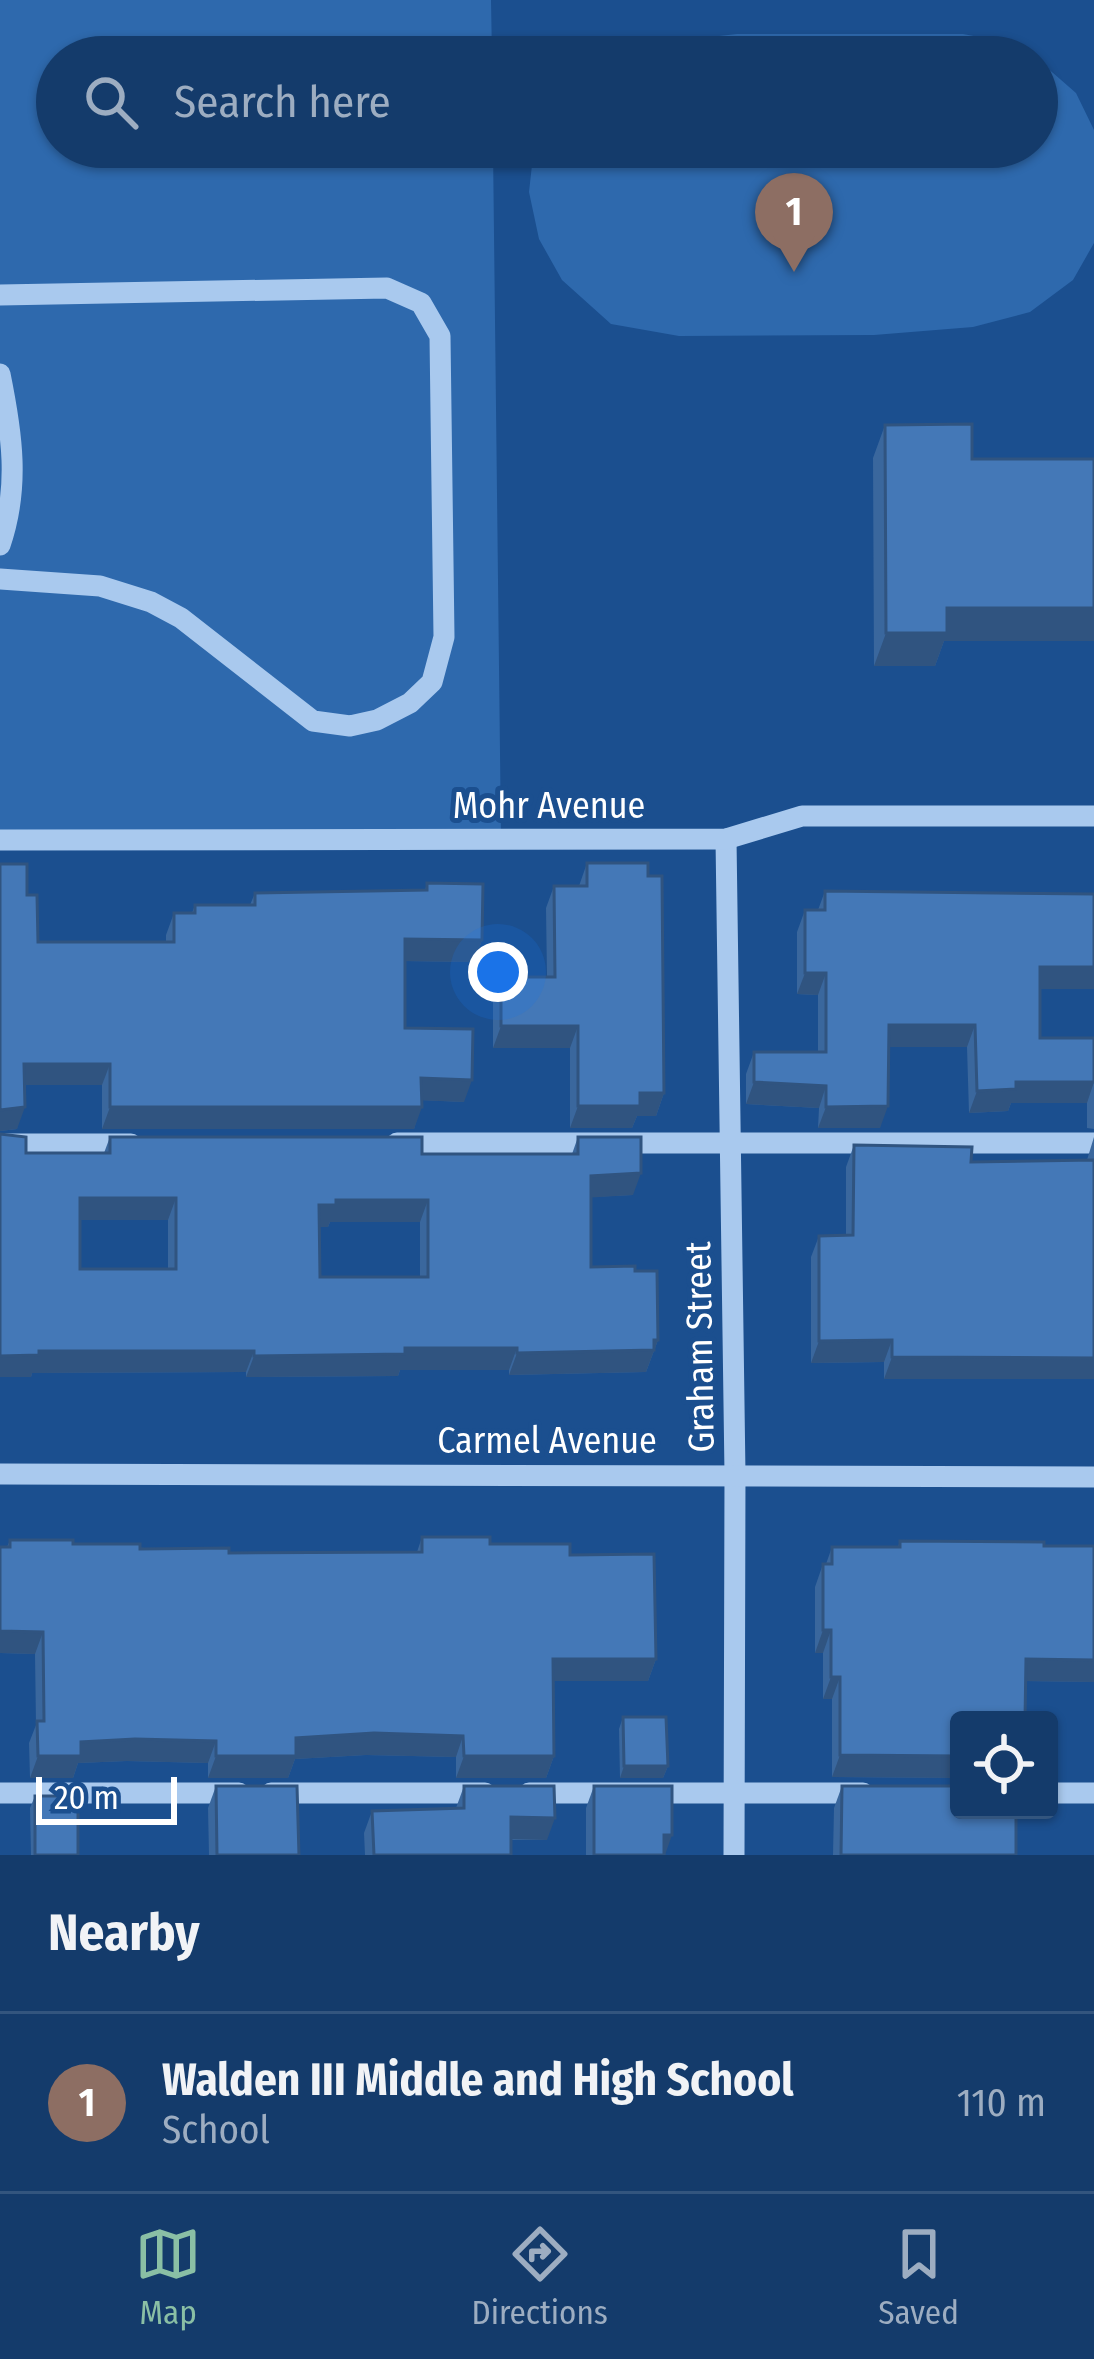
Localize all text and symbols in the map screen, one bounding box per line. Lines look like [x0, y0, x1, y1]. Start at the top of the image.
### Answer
search box [36, 36, 1058, 168]
icon: search [78, 69, 144, 135]
text: Search here [174, 75, 391, 129]
pin: 1 [755, 173, 833, 272]
street label: Mohr Avenue [453, 784, 645, 828]
your location [468, 942, 528, 1002]
street label: Graham Street [676, 1241, 724, 1453]
street label: Carmel Avenue [437, 1419, 657, 1463]
map controls [950, 1711, 1058, 1819]
button: locate [950, 1711, 1058, 1819]
scale bar [36, 1771, 177, 1824]
text: 20 m [54, 1778, 119, 1818]
text: Nearby [48, 1902, 200, 1964]
text: Walden III Middle and High School [162, 2053, 793, 2107]
text: 1 [79, 2080, 95, 2126]
text: 110 m [957, 2080, 1046, 2126]
text: School [162, 2107, 270, 2153]
tab: Map [135, 2221, 201, 2333]
tab: Directions [471, 2221, 608, 2333]
tab: Saved [878, 2221, 959, 2333]

